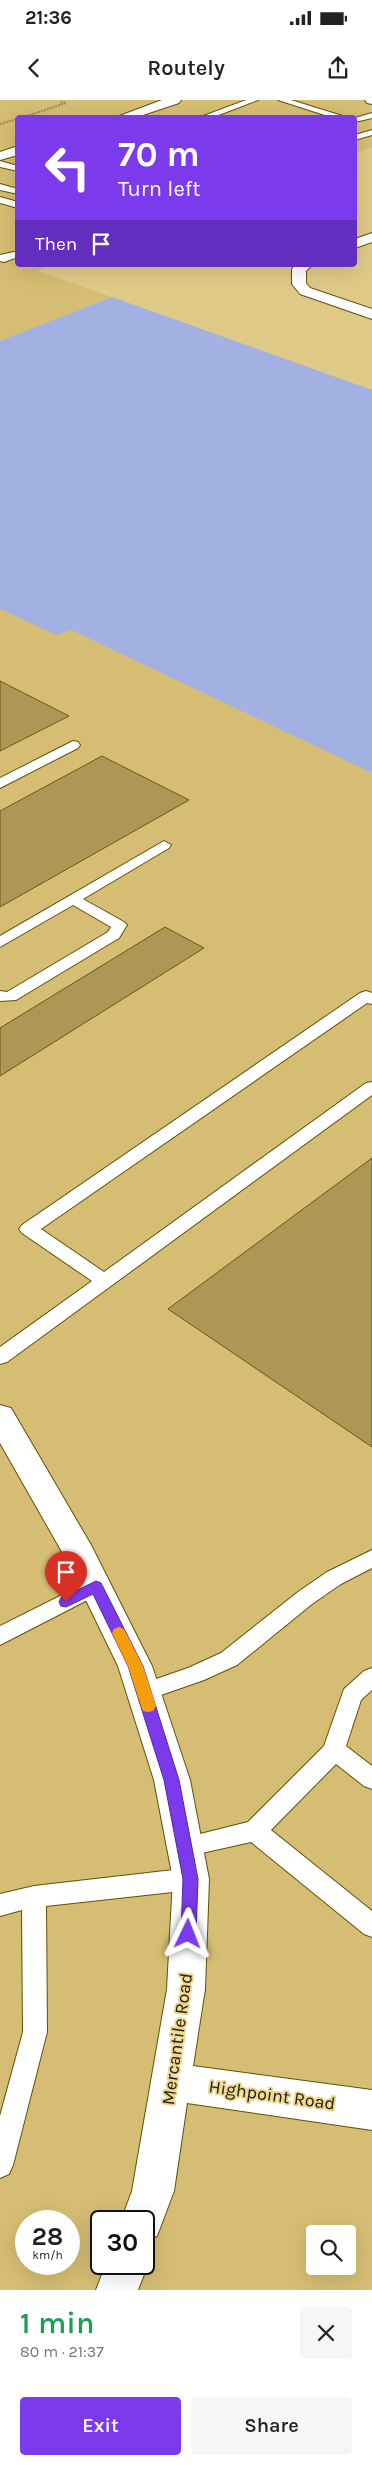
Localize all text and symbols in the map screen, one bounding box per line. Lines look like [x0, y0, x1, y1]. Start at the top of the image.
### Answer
text: 21:36 [25, 7, 72, 29]
icon: back [20, 54, 48, 82]
icon: share [324, 54, 352, 82]
text: Routely [147, 55, 225, 81]
text: 70 m [118, 134, 200, 175]
icon: left [35, 135, 100, 200]
text: Turn left [118, 176, 201, 202]
icon: arrive [87, 230, 115, 258]
text: Then [35, 233, 77, 255]
pin [45, 1551, 87, 1602]
icon: arrive [52, 1558, 80, 1586]
position arrow [161, 1907, 213, 1959]
street label: Mercantile Road [157, 1972, 197, 2106]
street label: Highpoint Road [207, 2075, 337, 2115]
speed limit sign: 30 [90, 2210, 155, 2275]
text: 28 [32, 2222, 63, 2251]
map controls [306, 2225, 356, 2275]
button: search [306, 2225, 356, 2275]
text: km/h [32, 2248, 63, 2262]
text: 1 min [20, 2305, 94, 2341]
button: close [300, 2307, 352, 2359]
text: 80 m · 21:37 [20, 2342, 104, 2361]
button: Exit [20, 2397, 181, 2455]
button: Share [191, 2397, 352, 2455]

